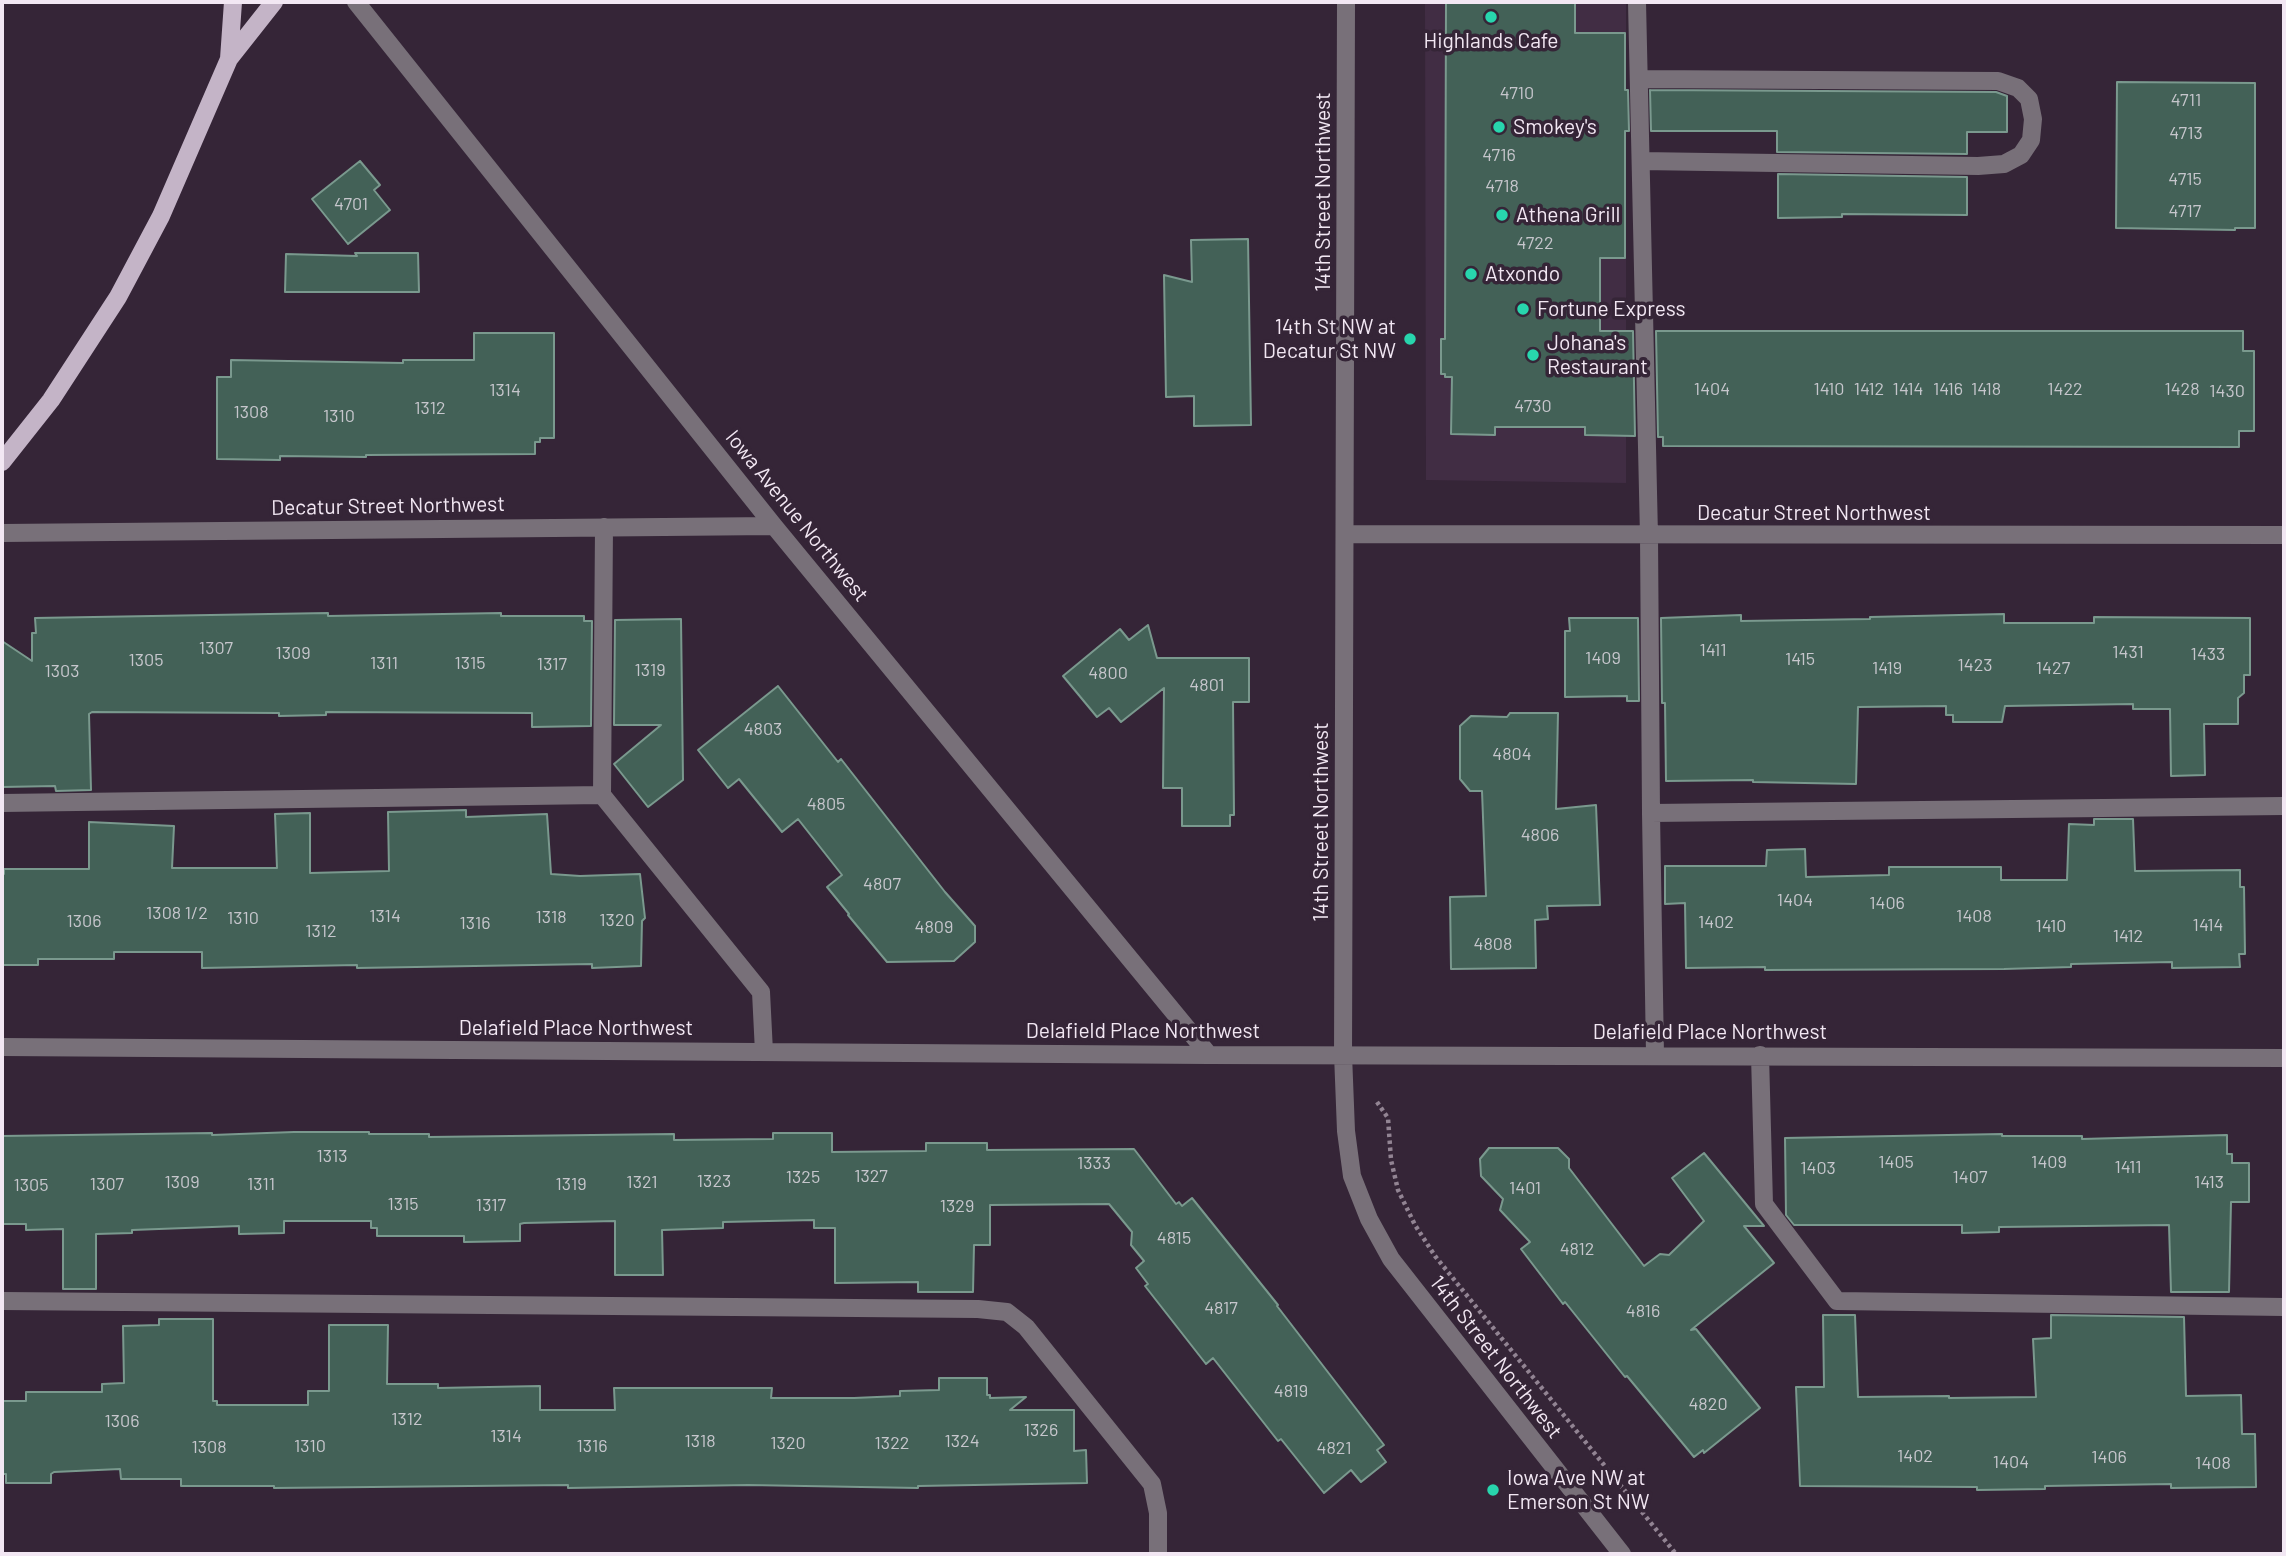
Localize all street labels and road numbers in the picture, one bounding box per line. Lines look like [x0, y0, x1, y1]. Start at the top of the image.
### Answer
street label: 14th Street Northwest [1310, 92, 1336, 292]
street label: Iowa Avenue Northwest [720, 425, 874, 607]
street label: Decatur Street Northwest [271, 491, 505, 521]
street label: Decatur Street Northwest [1697, 500, 1931, 526]
street label: 14th Street Northwest [1308, 722, 1334, 922]
street label: Delafield Place Northwest [459, 1015, 693, 1041]
street label: Delafield Place Northwest [1026, 1018, 1260, 1044]
street label: Delafield Place Northwest [1593, 1019, 1827, 1045]
street label: 14th Street Northwest [1425, 1271, 1567, 1443]

